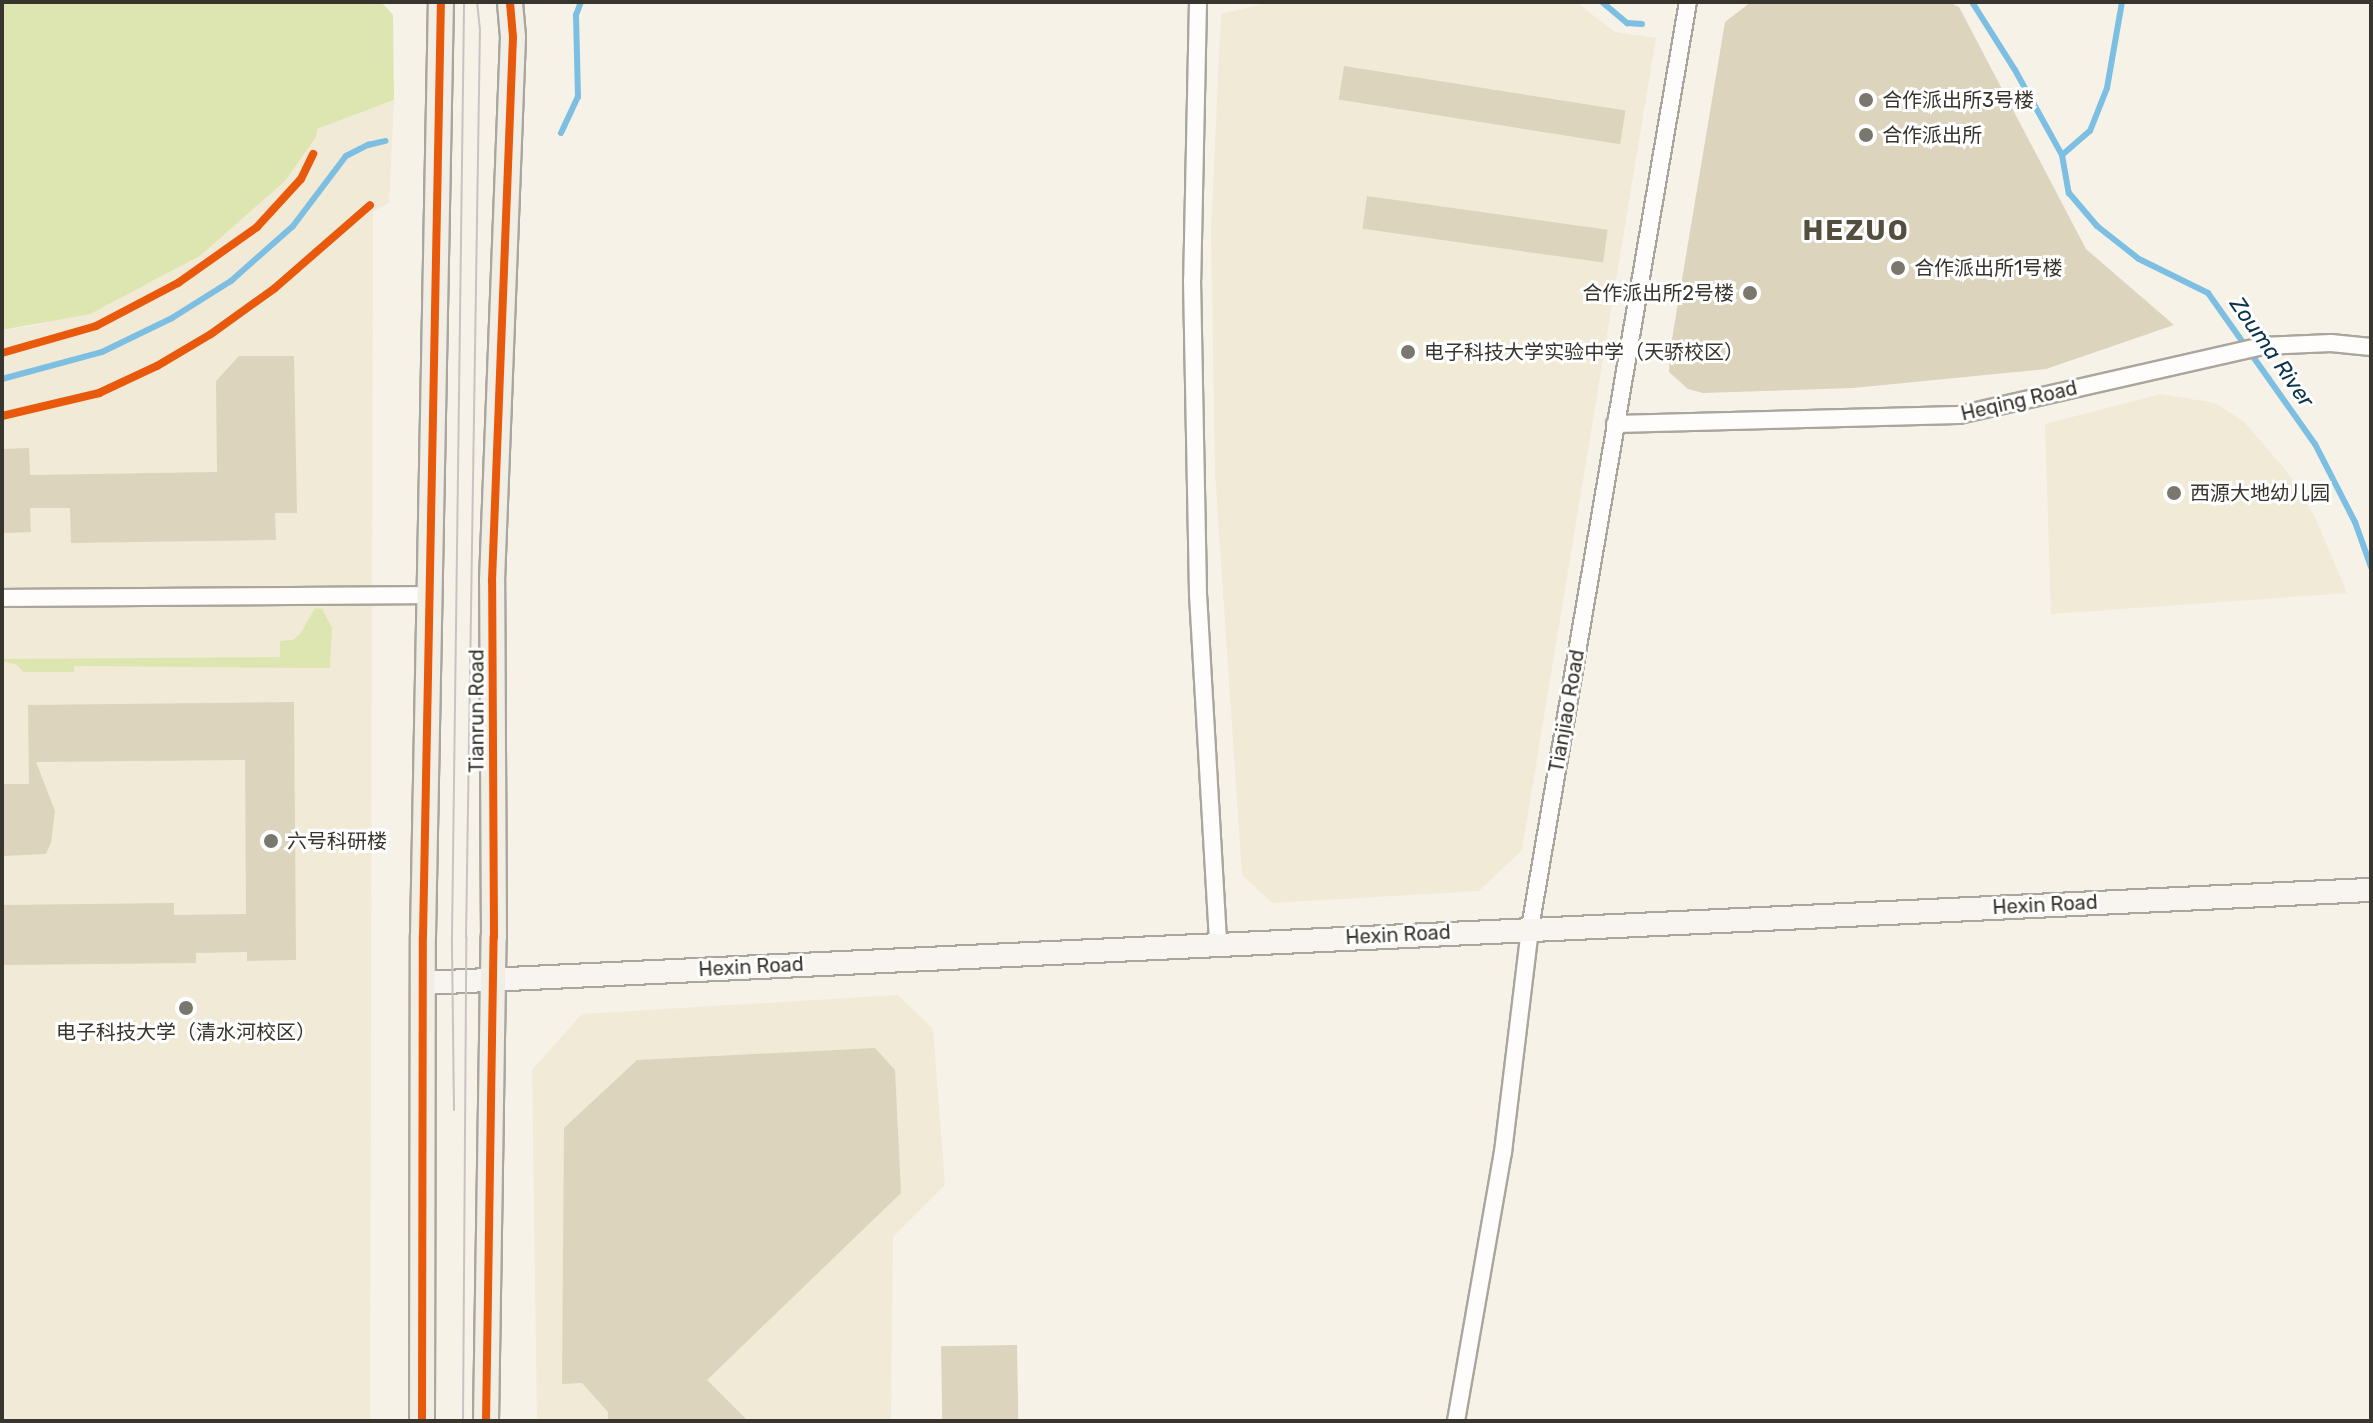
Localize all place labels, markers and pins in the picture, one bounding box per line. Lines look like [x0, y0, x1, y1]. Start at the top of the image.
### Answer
place label: 合作派出所3号楼 [1882, 88, 2034, 112]
marker: 合作派出所3号楼 [1857, 91, 1875, 109]
place label: 合作派出所 [1882, 123, 1982, 147]
marker: 合作派出所 [1857, 126, 1875, 144]
place label: 合作派出所1号楼 [1914, 256, 2063, 280]
marker: 合作派出所1号楼 [1889, 259, 1907, 277]
place label: 合作派出所2号楼 [1582, 281, 1734, 305]
marker: 合作派出所2号楼 [1741, 284, 1759, 302]
place label: 电子科技大学实验中学（天骄校区） [1424, 340, 1744, 364]
marker: 电子科技大学实验中学（天骄校区） [1399, 343, 1417, 361]
place label: 西源大地幼儿园 [2190, 481, 2330, 505]
marker: 西源大地幼儿园 [2165, 484, 2183, 502]
place label: 六号科研楼 [287, 829, 387, 853]
marker: 六号科研楼 [262, 832, 280, 850]
marker: 电子科技大学（清水河校区） [177, 999, 195, 1017]
place label: 电子科技大学（清水河校区） [56, 1020, 316, 1044]

